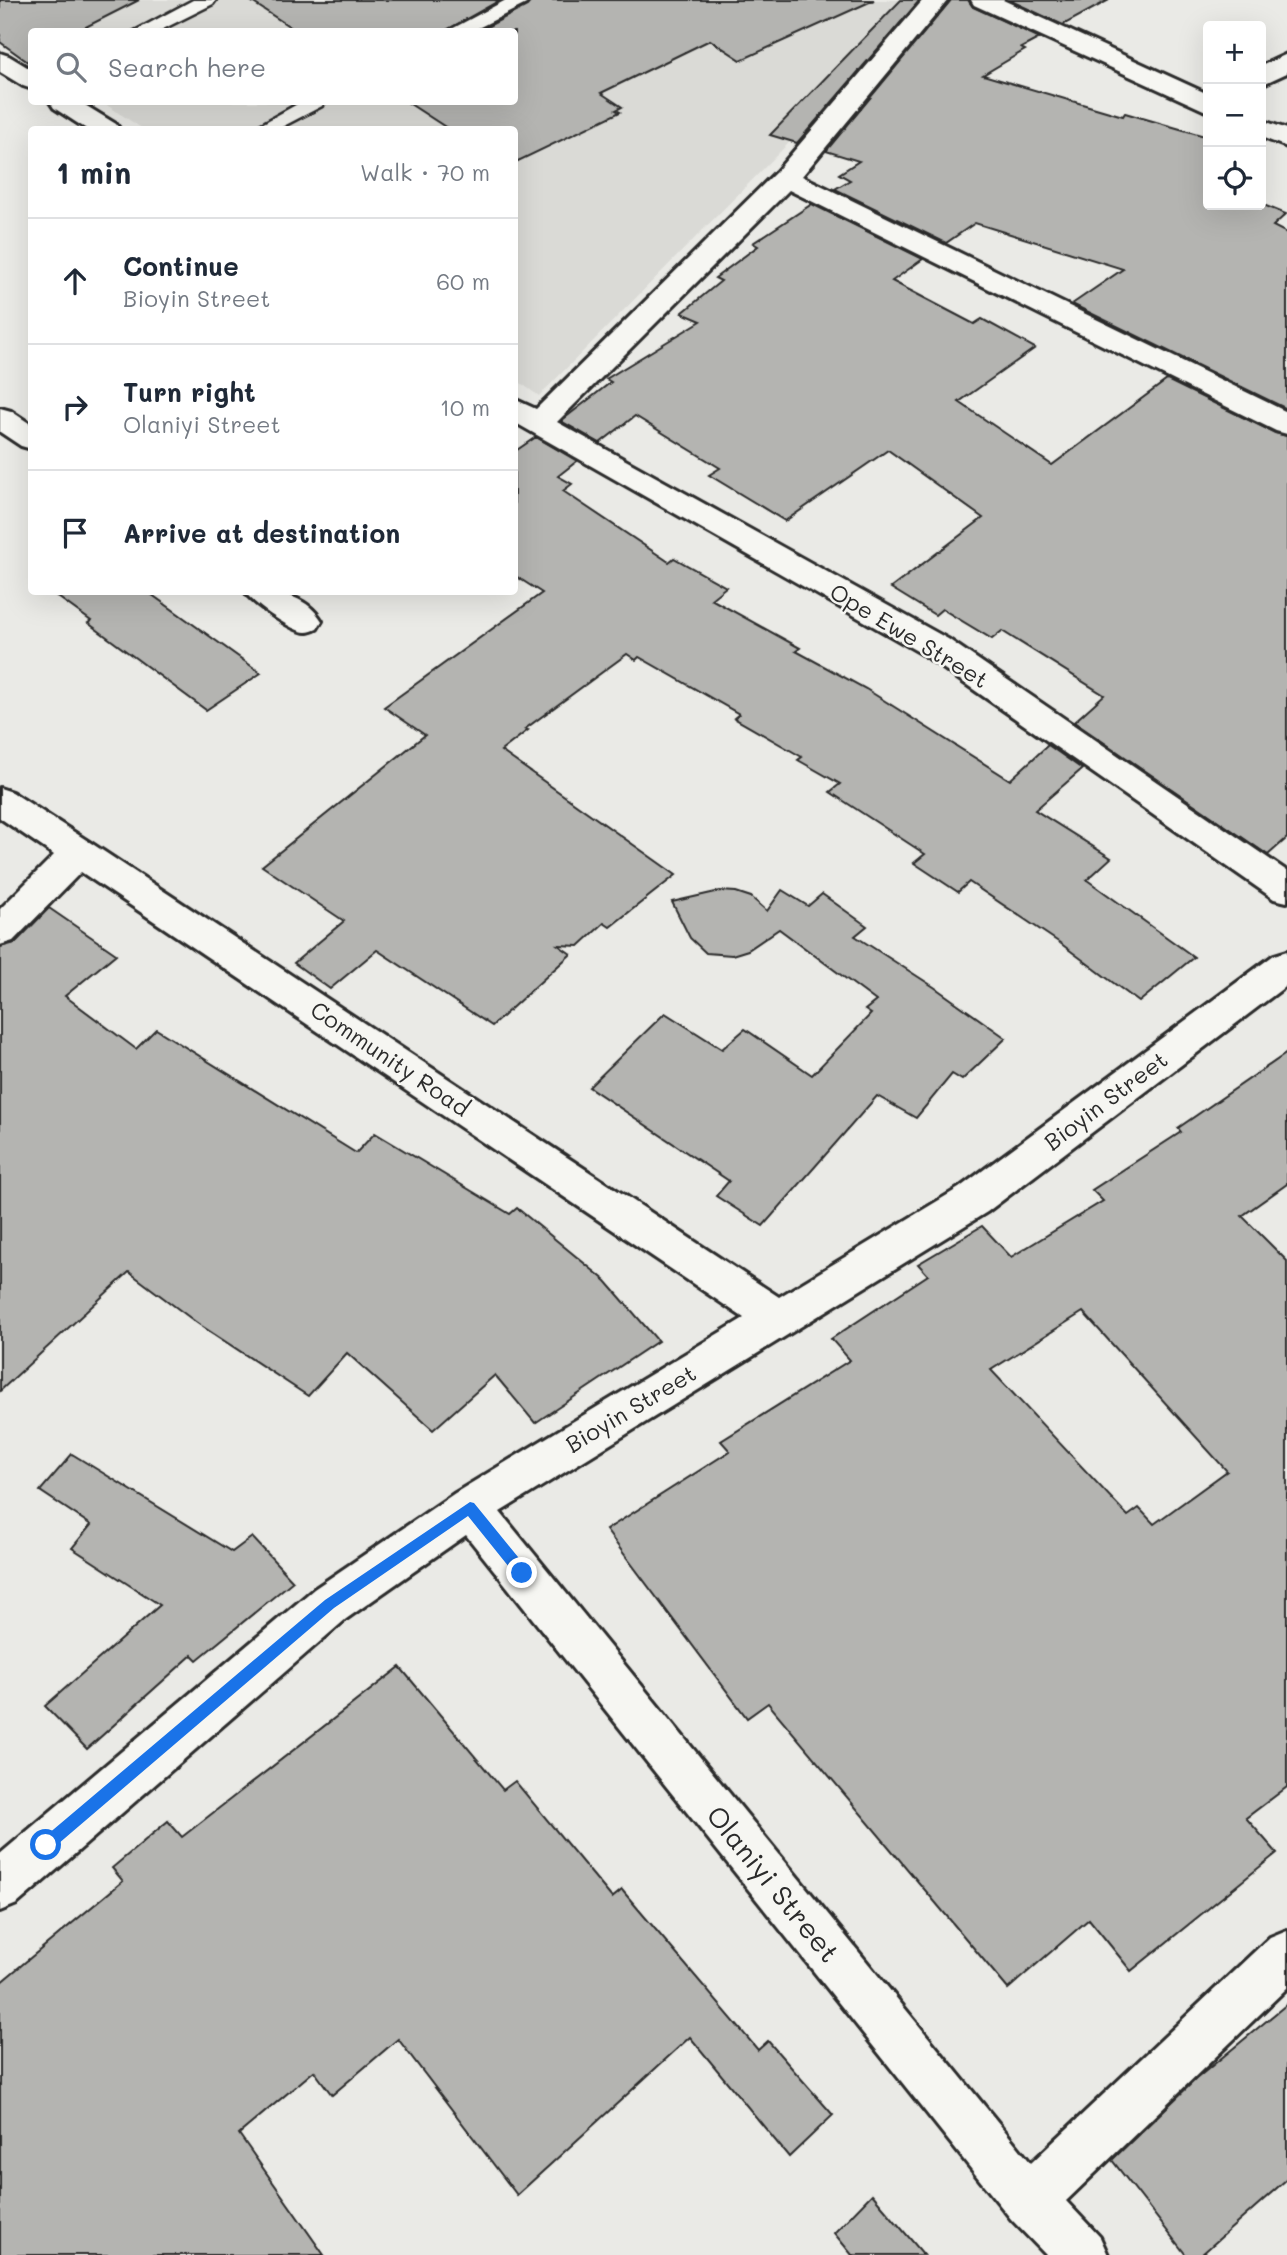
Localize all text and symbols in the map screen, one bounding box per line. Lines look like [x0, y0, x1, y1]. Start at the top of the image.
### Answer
map controls [1203, 21, 1266, 210]
button: + [1203, 21, 1266, 84]
search box [28, 28, 518, 105]
icon: search [52, 48, 90, 86]
text: Search here [108, 50, 266, 84]
button: − [1203, 84, 1266, 147]
button: locate [1203, 147, 1266, 210]
text: 1 min [56, 152, 131, 192]
text: Walk · 70 m [360, 157, 490, 187]
text: Continue [123, 249, 239, 283]
icon: ahead [56, 262, 94, 300]
text: 60 m [436, 266, 490, 296]
text: Bioyin Street [123, 283, 270, 313]
text: Turn right [123, 375, 256, 409]
icon: right [56, 388, 94, 426]
text: 10 m [440, 392, 490, 422]
text: Olaniyi Street [123, 409, 281, 439]
icon: arrive [56, 514, 94, 552]
text: Arrive at destination [123, 516, 400, 550]
street label: Ope Ewe Street [825, 576, 994, 694]
street label: Community Road [305, 994, 476, 1123]
street label: Bioyin Street [1038, 1044, 1173, 1157]
street label: Bioyin Street [560, 1357, 701, 1459]
route end [506, 1557, 537, 1588]
street label: Olaniyi Street [699, 1797, 848, 1969]
route start [30, 1829, 61, 1860]

